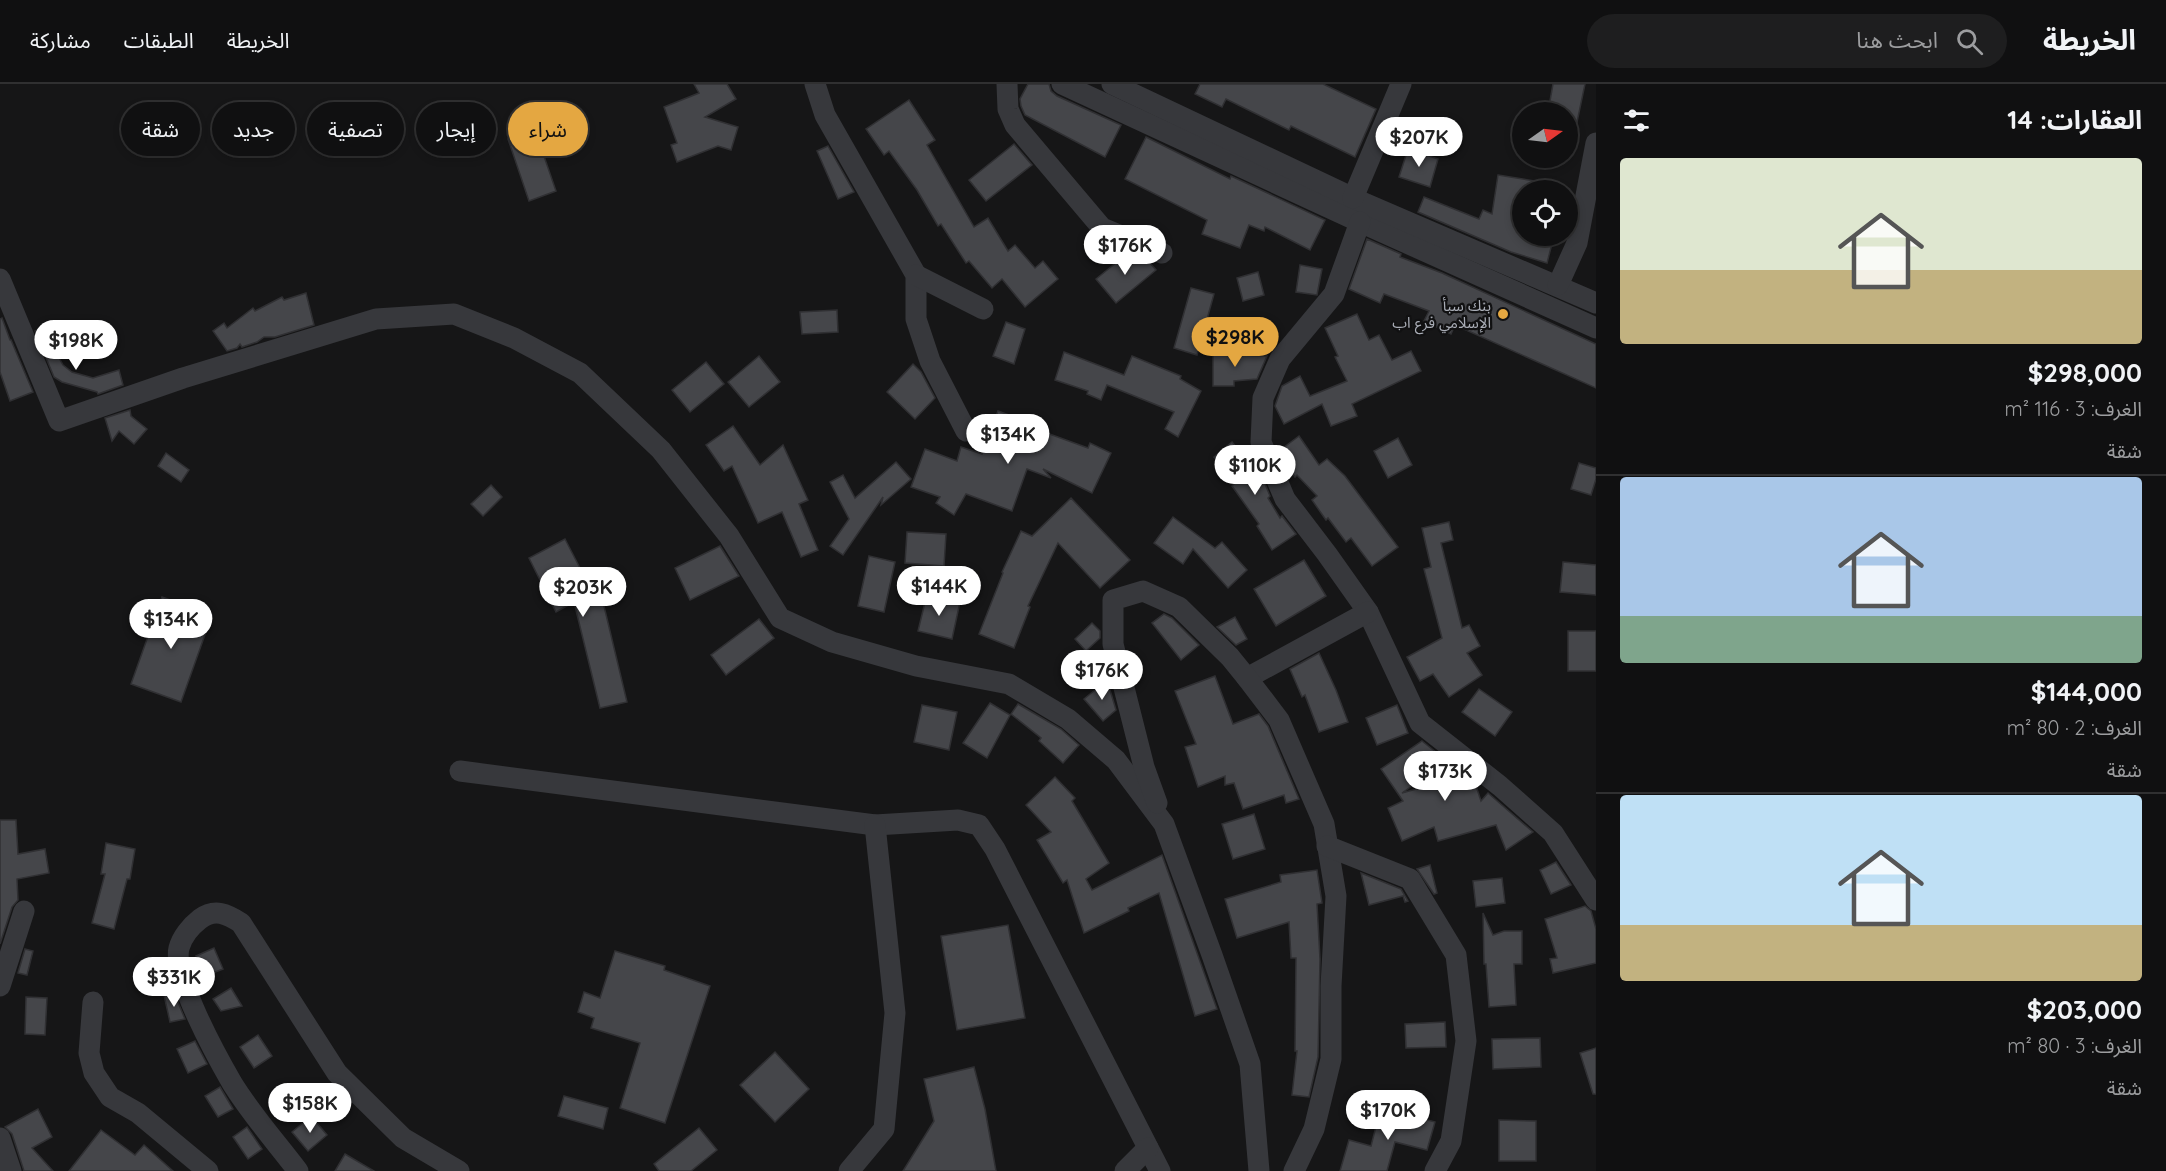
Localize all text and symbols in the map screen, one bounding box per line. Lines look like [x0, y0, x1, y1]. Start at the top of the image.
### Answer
search box [1587, 14, 2007, 68]
text: الخريطة [2043, 22, 2136, 57]
icon: search [1953, 25, 1986, 58]
text: ابحث هنا [1856, 26, 1938, 54]
text: مشاركة [30, 27, 91, 53]
text: الطبقات [124, 27, 194, 53]
text: الخريطة [227, 27, 290, 53]
chip: شقة [121, 102, 200, 156]
chip: جديد [212, 102, 295, 156]
chip: تصفية [307, 102, 404, 156]
chip: إيجار [416, 102, 496, 156]
chip: شراء [508, 102, 588, 156]
north arrow [1512, 102, 1578, 168]
map controls [1512, 102, 1578, 246]
text: العقارات: 14 [2007, 103, 2142, 136]
icon: filters [1620, 104, 1653, 137]
pin: $207K [1377, 117, 1461, 168]
text: $207K [1390, 124, 1448, 149]
button: locate [1512, 180, 1578, 246]
icon: home [1827, 197, 1935, 305]
pin: $176K [1083, 225, 1167, 276]
text: $176K [1098, 232, 1152, 257]
place label: بنك سبأ الإسلامي فرع اب [1392, 296, 1491, 335]
marker: بنك سبأ الإسلامي فرع اب [1496, 307, 1510, 321]
pin: $298K [1193, 317, 1277, 368]
pin: $198K [34, 320, 118, 371]
text: $298K [1206, 324, 1264, 349]
text: $198K [48, 327, 104, 352]
text: $298,000 [2028, 356, 2142, 389]
text: الغرف: 3 · 116 m² [2005, 396, 2142, 421]
pin: $134K [966, 414, 1050, 465]
text: $134K [980, 421, 1036, 446]
text: شقة [2107, 438, 2142, 463]
pin: $110K [1213, 445, 1297, 496]
text: $110K [1229, 452, 1281, 477]
icon: home [1827, 516, 1935, 624]
pin: $144K [897, 566, 981, 617]
pin: $203K [541, 567, 625, 618]
text: $144K [911, 573, 967, 598]
text: $203K [553, 574, 613, 599]
pin: $134K [129, 599, 213, 650]
text: $134K [143, 606, 199, 631]
pin: $176K [1060, 650, 1144, 701]
text: $176K [1075, 657, 1129, 682]
text: $144,000 [2031, 675, 2142, 708]
text: الغرف: 2 · 80 m² [2007, 715, 2142, 740]
pin: $173K [1403, 751, 1487, 802]
text: شقة [2107, 757, 2142, 782]
text: $173K [1418, 758, 1472, 783]
icon: home [1827, 834, 1935, 942]
pin: $331K [132, 957, 216, 1008]
text: $331K [147, 964, 201, 989]
text: $203,000 [2027, 993, 2142, 1026]
text: الغرف: 3 · 80 m² [2007, 1033, 2142, 1058]
text: شقة [2107, 1075, 2142, 1100]
pin: $158K [268, 1083, 352, 1134]
text: $158K [282, 1090, 338, 1115]
pin: $170K [1346, 1090, 1430, 1141]
text: $170K [1360, 1097, 1416, 1122]

